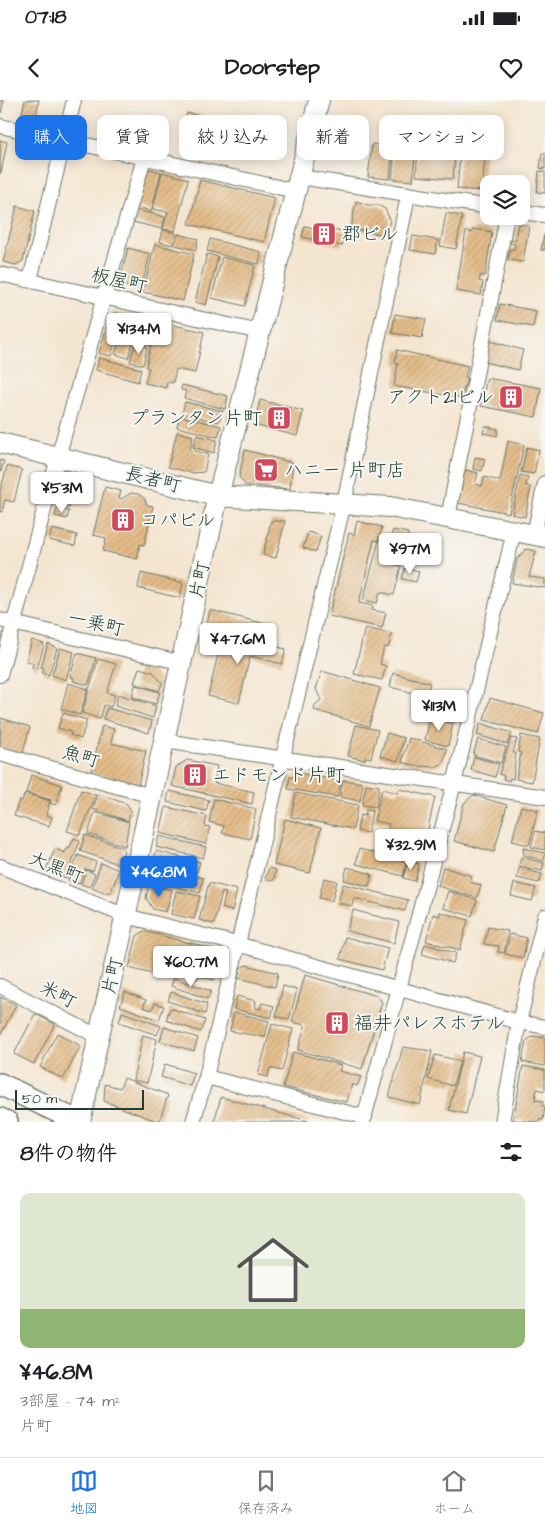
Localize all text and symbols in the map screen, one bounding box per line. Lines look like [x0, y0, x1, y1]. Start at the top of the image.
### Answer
text: 07:18 [25, 4, 67, 31]
text: Doorstep [225, 52, 320, 83]
icon: back [20, 54, 48, 82]
icon: heart [497, 54, 525, 82]
chip: 購入 [15, 115, 87, 160]
chip: 賃貸 [97, 115, 169, 160]
chip: 絞り込み [179, 115, 287, 160]
chip: 新着 [297, 115, 369, 160]
chip: マンション [379, 115, 504, 160]
map controls [480, 175, 530, 225]
button: layers [480, 175, 530, 225]
building icon: 郡ビル [311, 221, 337, 247]
place label: 郡ビル [342, 221, 399, 248]
street label: 板屋町 [88, 261, 150, 301]
pin: ¥134M [104, 312, 174, 355]
text: ¥134M [118, 318, 160, 340]
place label: アクト21ビル [387, 384, 494, 411]
building icon: アクト21ビル [498, 384, 524, 410]
place label: プランタン片町 [130, 405, 262, 432]
building icon: プランタン片町 [266, 405, 292, 431]
supermarket icon: ハニー 片町店 [253, 457, 279, 483]
place label: ハニー 片町店 [284, 457, 405, 484]
street label: 長者町 [122, 460, 184, 500]
pin: ¥53M [32, 472, 92, 514]
text: ¥53M [41, 477, 83, 499]
building icon: コパビル [110, 507, 136, 533]
place label: コパビル [140, 507, 216, 534]
pin: ¥97M [380, 532, 440, 575]
text: ¥97M [390, 538, 430, 560]
street label: 片町 [183, 559, 217, 601]
street label: 一乗町 [65, 604, 127, 644]
pin: ¥47.6M [197, 622, 279, 665]
text: ¥47.6M [211, 628, 265, 650]
pin: ¥113M [404, 690, 474, 732]
text: ¥113M [422, 695, 456, 717]
street label: 魚町 [59, 739, 103, 775]
building icon: エドモンド片町 [182, 762, 208, 788]
place label: エドモンド片町 [212, 762, 345, 789]
pin: ¥32.9M [370, 828, 452, 871]
text: ¥32.9M [386, 834, 436, 856]
street label: 大黒町 [25, 845, 87, 891]
pin: ¥46.8M [118, 856, 200, 898]
text: ¥46.8M [131, 861, 187, 883]
pin: ¥60.7M [150, 946, 232, 988]
text: ¥60.7M [164, 951, 218, 973]
street label: 片町 [96, 954, 130, 998]
street label: 米町 [35, 974, 81, 1016]
building icon: 福井パレスホテル [324, 1010, 350, 1036]
place label: 福井パレスホテル [354, 1010, 505, 1037]
scale bar [15, 1087, 144, 1110]
text: 50 m [22, 1089, 57, 1109]
icon: filters [497, 1138, 525, 1166]
text: 8件の物件 [20, 1139, 118, 1168]
icon: home [228, 1225, 318, 1315]
text: ¥46.8M [20, 1358, 93, 1387]
text: 3部屋 · 74 m² [20, 1390, 121, 1412]
text: 片町 [20, 1415, 52, 1437]
tab: 地図 [70, 1467, 98, 1519]
tab: 保存済み [238, 1467, 294, 1519]
tab: ホーム [434, 1467, 475, 1519]

